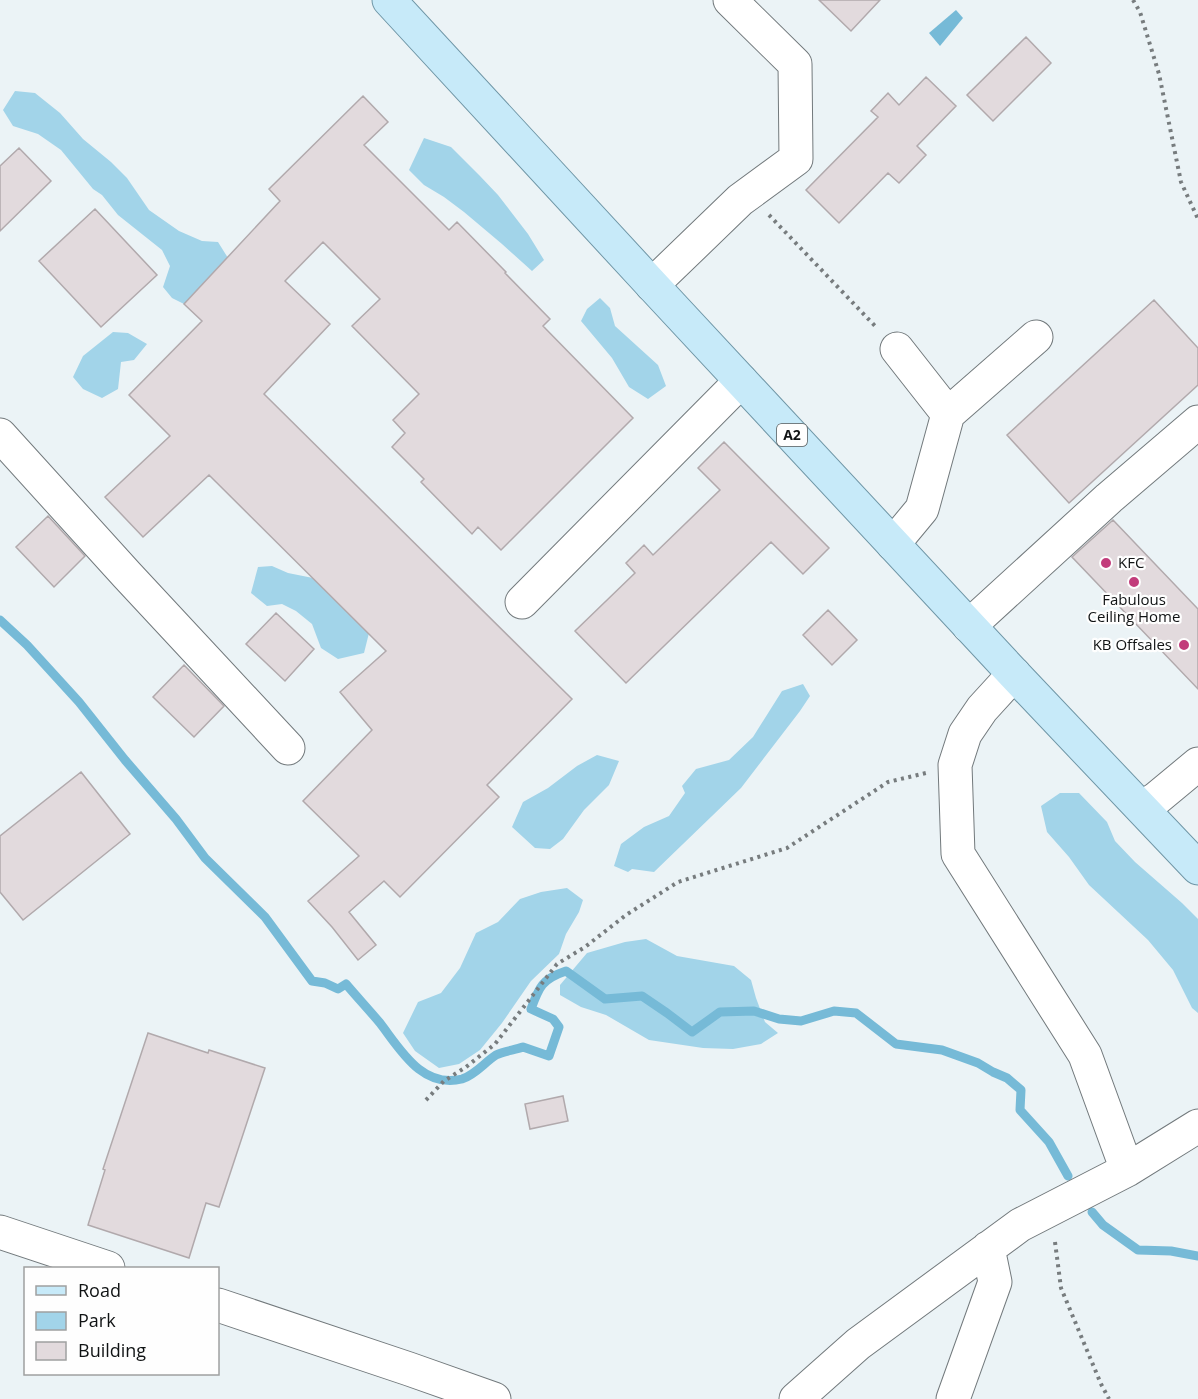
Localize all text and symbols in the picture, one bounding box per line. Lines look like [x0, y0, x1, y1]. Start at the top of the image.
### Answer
road number: A2 [777, 424, 807, 446]
place label: KFC [1118, 552, 1144, 572]
marker: KFC [1099, 556, 1113, 570]
marker: Fabulous Ceiling Home [1127, 575, 1141, 589]
place label: Fabulous Ceiling Home [1088, 589, 1180, 626]
place label: KB Offsales [1093, 634, 1172, 654]
marker: KB Offsales [1177, 638, 1191, 652]
legend [24, 1267, 219, 1375]
text: Road [78, 1278, 121, 1302]
text: Park [78, 1308, 116, 1332]
text: Building [78, 1338, 146, 1362]

